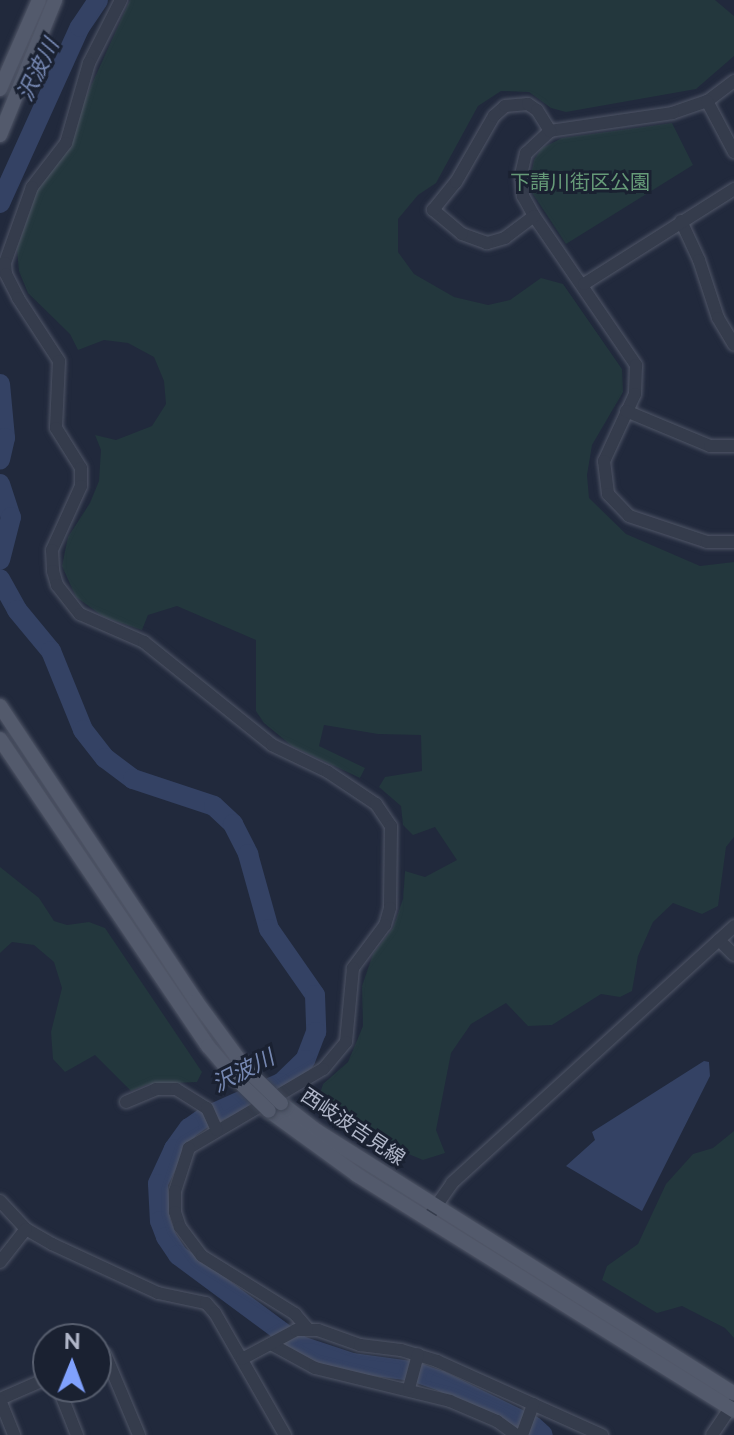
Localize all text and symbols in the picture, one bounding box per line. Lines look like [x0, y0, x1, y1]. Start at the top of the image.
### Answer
water label: 沢波川 [12, 35, 64, 105]
park label: 下請川街区公園 [510, 170, 650, 194]
water label: 沢波川 [208, 1044, 278, 1098]
street label: 西岐波吉見線 [297, 1084, 409, 1170]
north arrow [32, 1323, 112, 1403]
text: N [64, 1328, 81, 1354]

